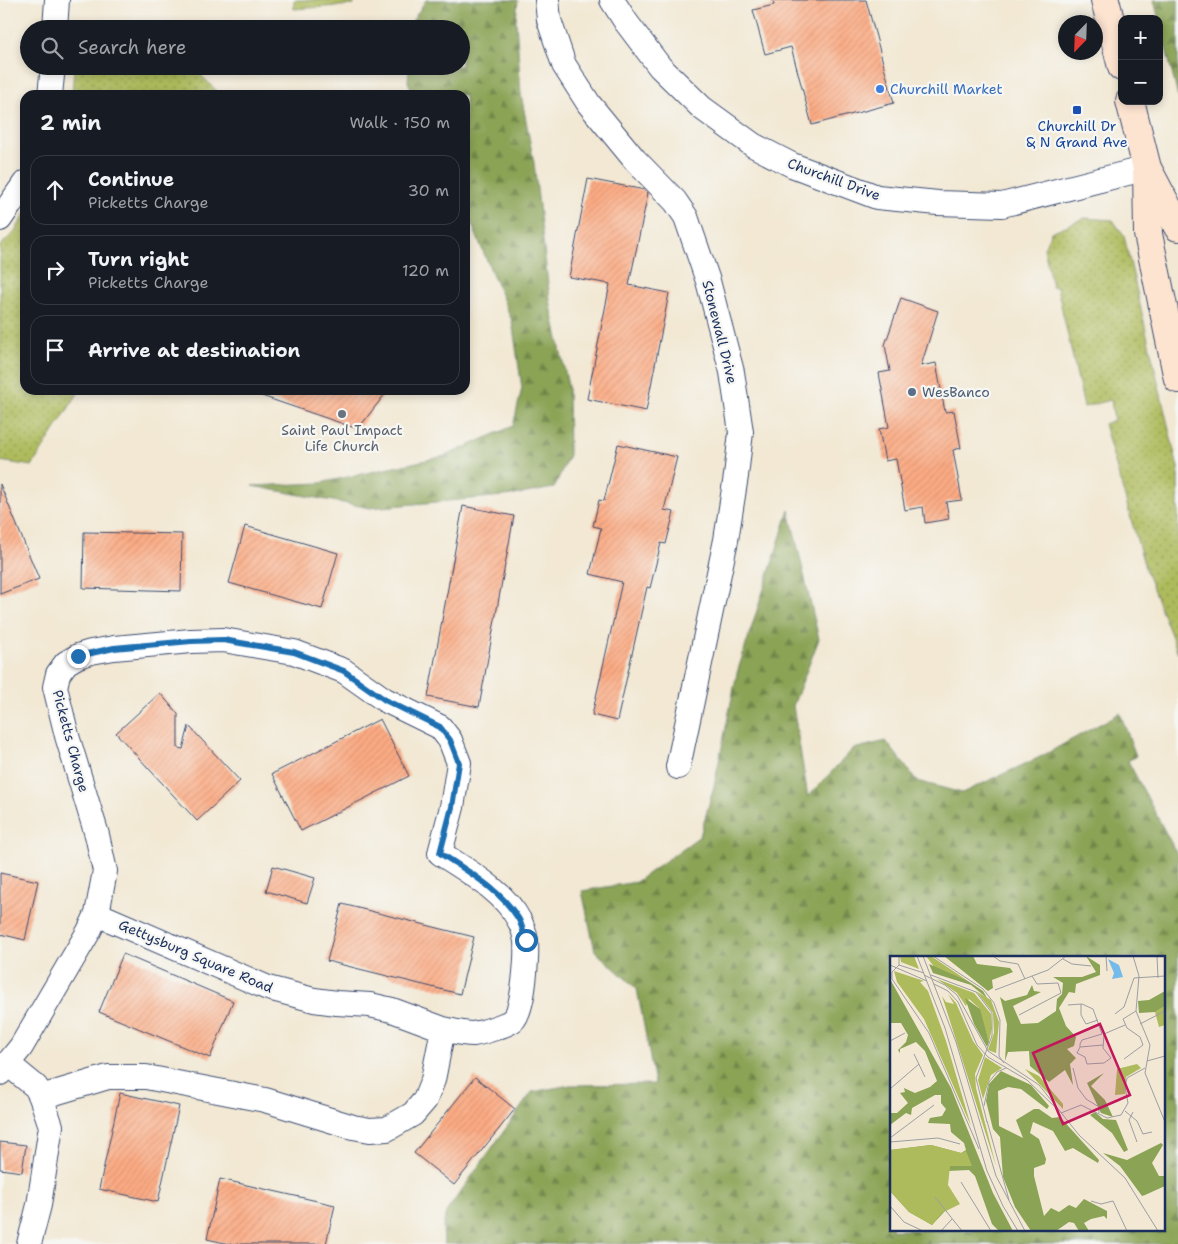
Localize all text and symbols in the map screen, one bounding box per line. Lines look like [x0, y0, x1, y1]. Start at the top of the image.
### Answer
north arrow [1058, 15, 1103, 60]
map controls [1118, 15, 1163, 105]
button: + [1118, 15, 1163, 60]
search box [20, 20, 470, 75]
icon: search [38, 34, 66, 62]
text: Search here [78, 35, 187, 60]
button: − [1118, 60, 1163, 105]
place label: Churchill Market [890, 80, 1003, 98]
marker: Churchill Market [874, 83, 886, 95]
marker: Churchill Dr & N Grand Ave [1071, 104, 1083, 116]
text: 2 min [40, 109, 101, 137]
text: Walk · 150 m [349, 112, 450, 133]
place label: Churchill Dr & N Grand Ave [1026, 117, 1128, 151]
street label: Churchill Drive [785, 154, 883, 204]
text: Continue [88, 167, 174, 192]
icon: ahead [41, 176, 69, 204]
text: 30 m [408, 180, 449, 201]
text: Picketts Charge [88, 192, 208, 213]
text: Turn right [88, 247, 189, 272]
icon: right [41, 256, 69, 284]
text: 120 m [402, 260, 449, 281]
text: Picketts Charge [88, 272, 208, 293]
street label: Stonewall Drive [698, 278, 742, 386]
icon: arrive [41, 336, 69, 364]
text: Arrive at destination [88, 338, 300, 363]
place label: WesBanco [922, 383, 990, 401]
marker: WesBanco [906, 386, 918, 398]
marker: Saint Paul Impact Life Church [336, 408, 348, 420]
place label: Saint Paul Impact Life Church [281, 421, 403, 455]
route end [67, 645, 90, 668]
street label: Picketts Charge [49, 688, 93, 794]
street label: Gettysburg Square Road [116, 915, 276, 997]
route start [515, 929, 538, 952]
inset map [890, 956, 1166, 1232]

